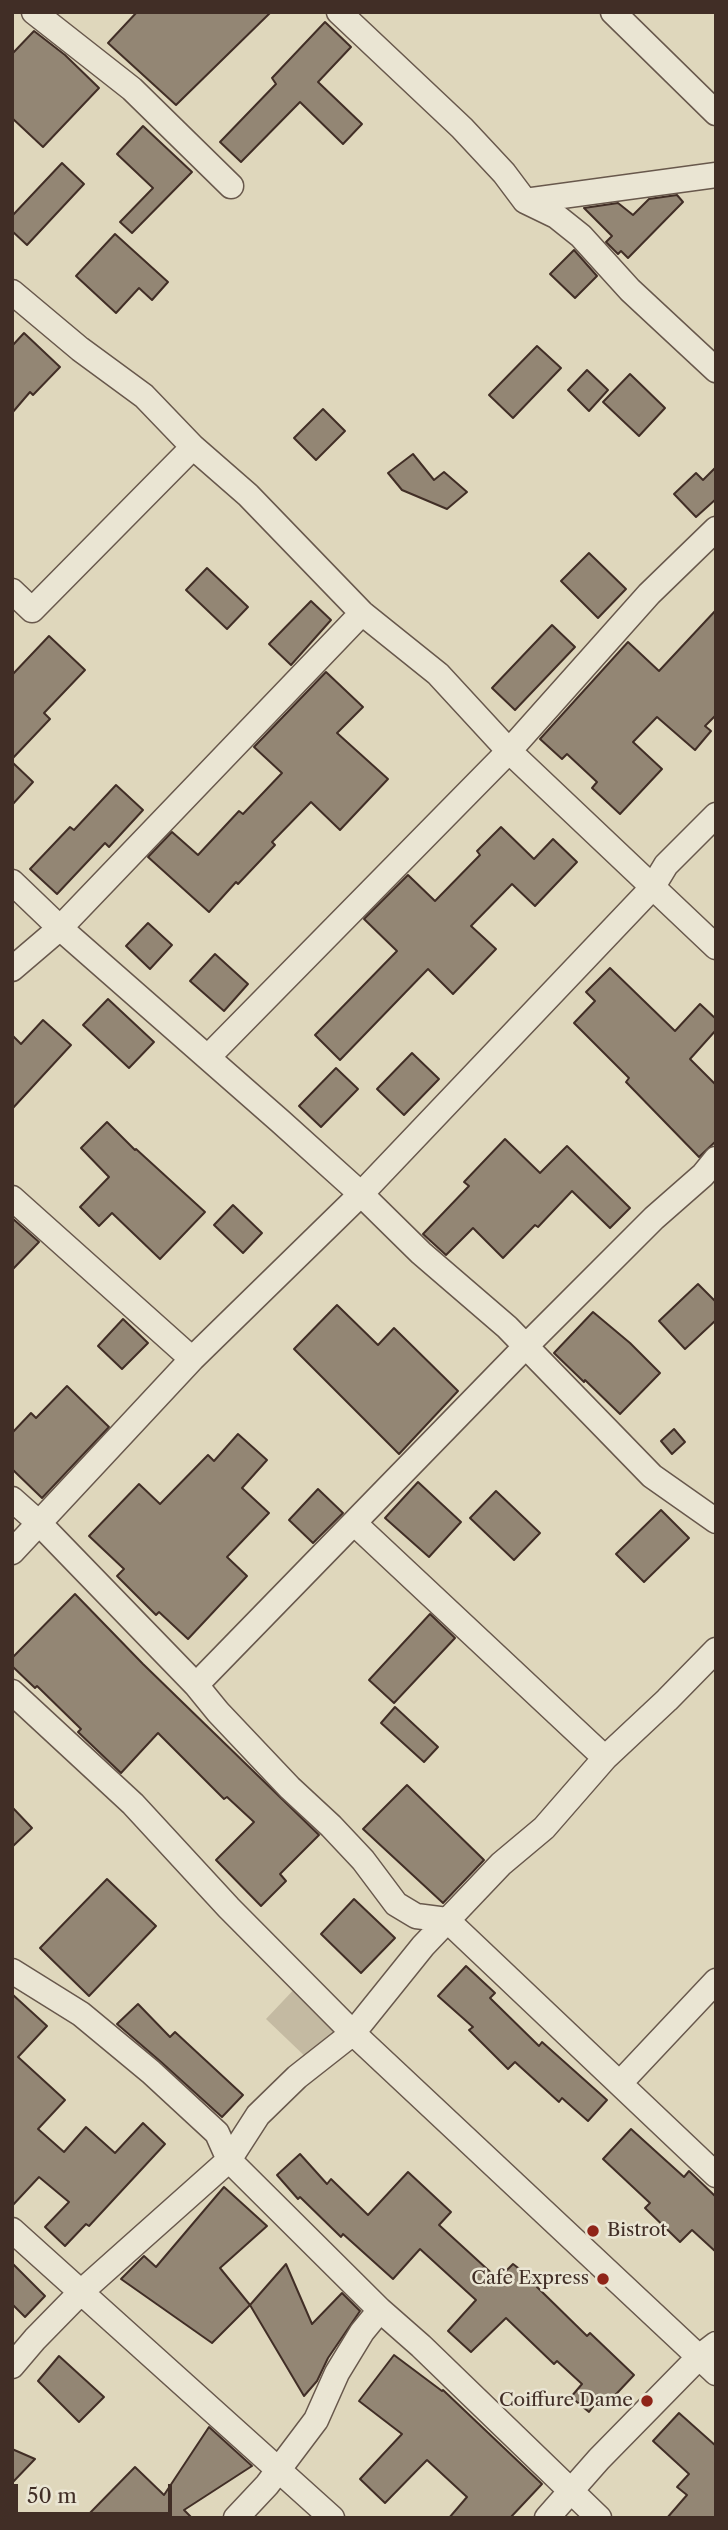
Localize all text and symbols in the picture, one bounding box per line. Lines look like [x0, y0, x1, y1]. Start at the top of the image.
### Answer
place label: Bistrot [607, 2220, 667, 2242]
marker: Bistrot [585, 2223, 601, 2239]
place label: Cafe Express [471, 2268, 589, 2290]
marker: Cafe Express [595, 2271, 611, 2287]
place label: Coiffure Dame [499, 2390, 633, 2412]
marker: Coiffure Dame [639, 2393, 655, 2409]
scale bar [18, 2470, 175, 2514]
text: 50 m [27, 2483, 77, 2508]

